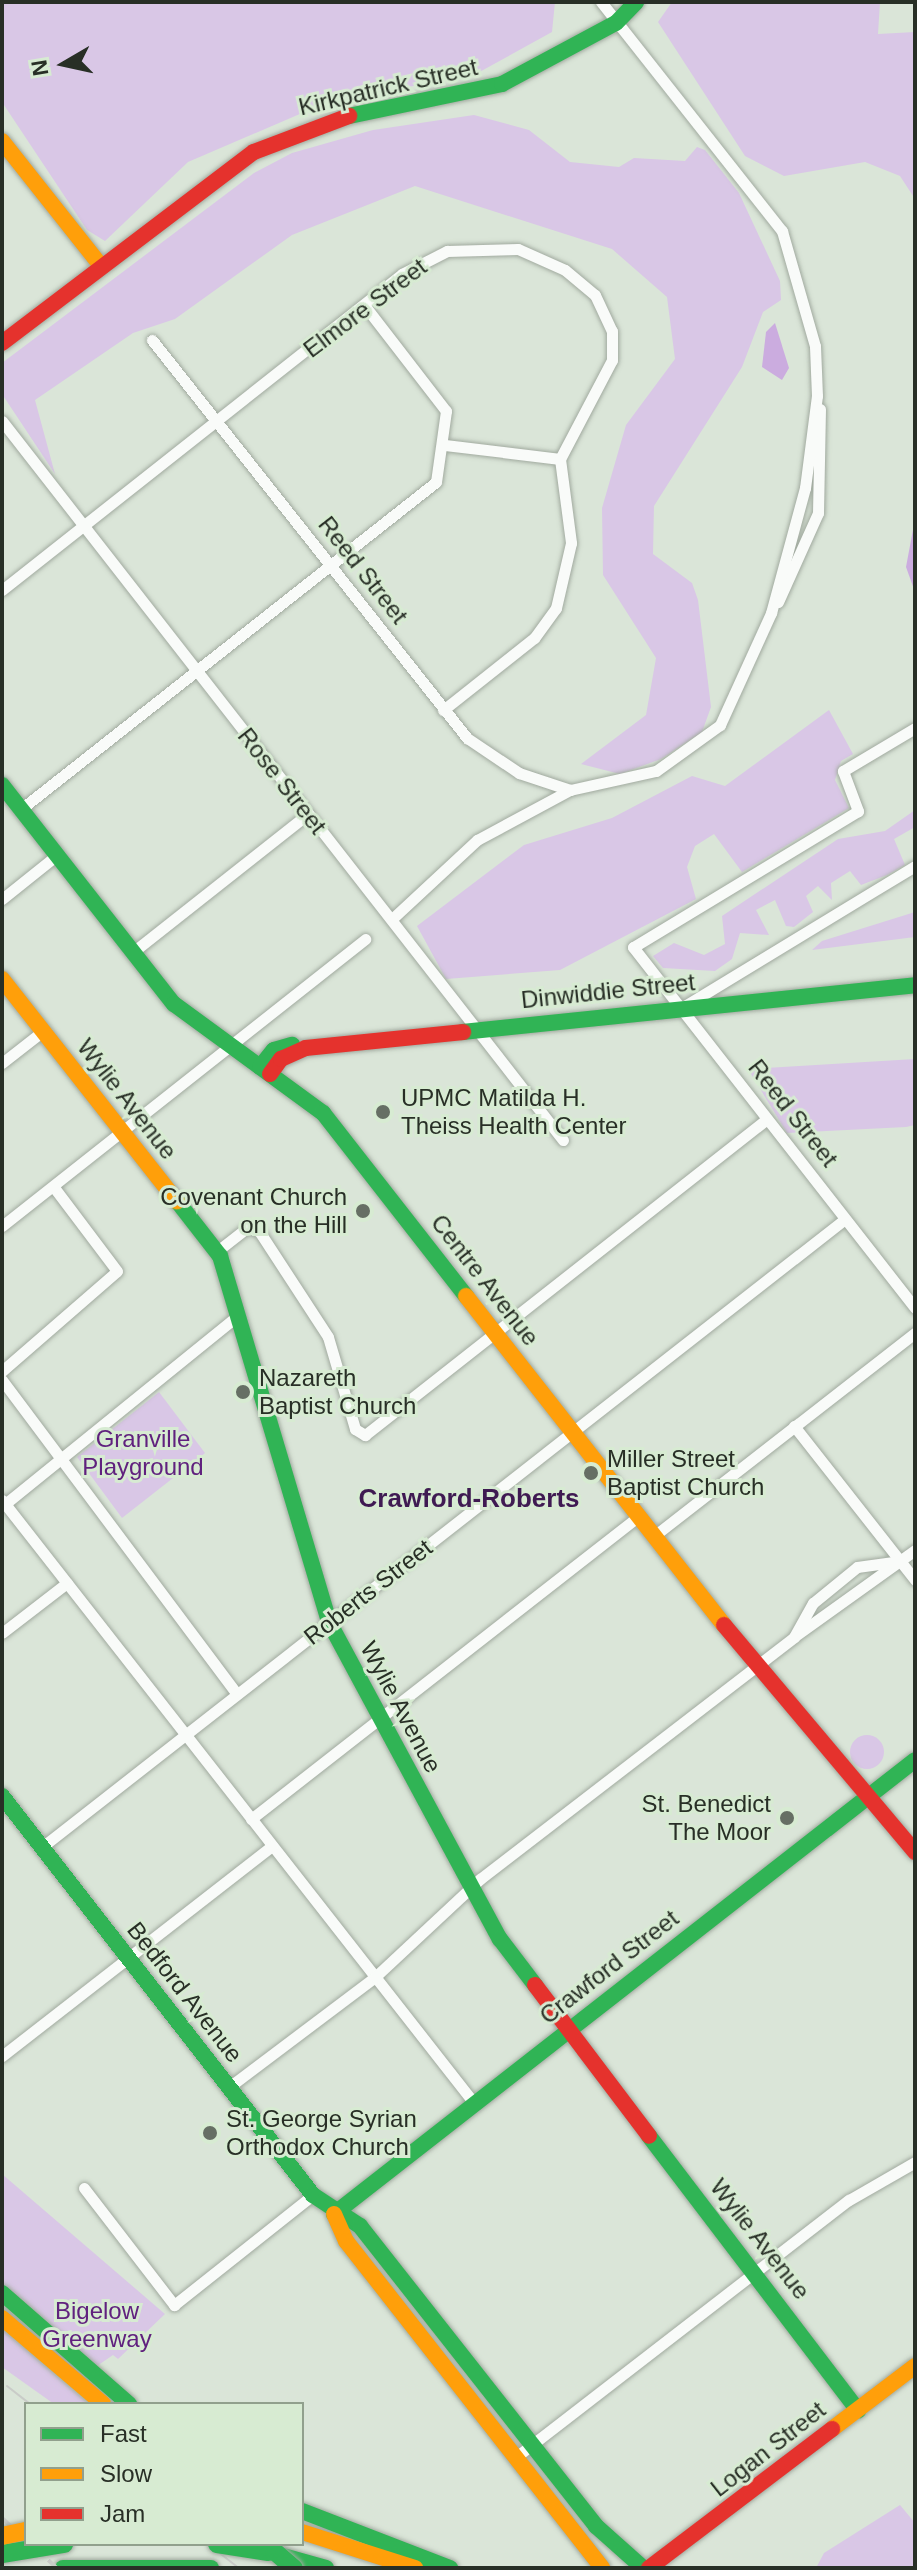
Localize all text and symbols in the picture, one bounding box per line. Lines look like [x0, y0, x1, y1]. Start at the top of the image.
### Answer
north arrow [24, 24, 104, 104]
street label: Kirkpatrick Street [296, 52, 480, 122]
text: N [26, 58, 53, 78]
street label: Elmore Street [298, 252, 432, 364]
street label: Reed Street [312, 511, 414, 629]
street label: Rose Street [232, 722, 332, 840]
street label: Dinwiddie Street [520, 968, 696, 1014]
street label: Wylie Avenue [71, 1033, 183, 1165]
street label: Reed Street [742, 1054, 844, 1172]
place label: UPMC Matilda H. Theiss Health Center [401, 1084, 626, 1140]
marker: UPMC Matilda H. Theiss Health Center [372, 1101, 394, 1123]
place label: Covenant Church on the Hill [160, 1183, 347, 1239]
marker: Covenant Church on the Hill [354, 1202, 372, 1220]
street label: Centre Avenue [425, 1208, 545, 1352]
place label: Nazareth Baptist Church [259, 1364, 416, 1420]
marker: Nazareth Baptist Church [234, 1383, 252, 1401]
park label: Granville Playground [82, 1425, 204, 1481]
place label: Miller Street Baptist Church [607, 1445, 764, 1501]
marker: Miller Street Baptist Church [582, 1464, 600, 1482]
district label: Crawford-Roberts [358, 1483, 580, 1515]
street label: Roberts Street [298, 1533, 438, 1651]
street label: Wylie Avenue [354, 1636, 448, 1778]
place label: St. Benedict The Moor [642, 1790, 771, 1846]
marker: St. Benedict The Moor [778, 1809, 796, 1827]
street label: Crawford Street [534, 1904, 684, 2030]
street label: Bedford Avenue [121, 1915, 249, 2069]
place label: St. George Syrian Orthodox Church [226, 2105, 417, 2161]
marker: St. George Syrian Orthodox Church [201, 2124, 219, 2142]
street label: Wylie Avenue [704, 2173, 816, 2305]
park label: Bigelow Greenway [42, 2297, 152, 2353]
street label: Logan Street [705, 2395, 831, 2503]
legend [24, 2402, 304, 2546]
text: Fast [100, 2420, 147, 2447]
text: Slow [100, 2460, 152, 2487]
text: Jam [100, 2500, 145, 2527]

